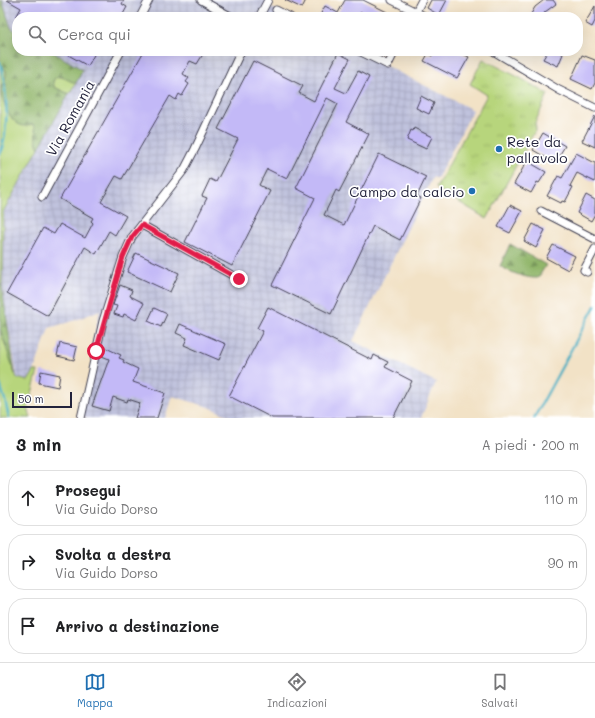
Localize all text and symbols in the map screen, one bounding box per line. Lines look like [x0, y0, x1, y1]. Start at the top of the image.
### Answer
search box [12, 12, 583, 56]
icon: search [26, 23, 48, 45]
text: Cerca qui [58, 24, 131, 44]
street label: Via Romania [41, 76, 99, 160]
place label: Rete da pallavolo [507, 132, 568, 167]
marker: Rete da pallavolo [494, 144, 504, 154]
place label: Campo da calcio [349, 182, 464, 201]
marker: Campo da calcio [467, 186, 477, 196]
route end [230, 270, 248, 288]
route start [87, 342, 105, 360]
scale bar [12, 390, 72, 409]
text: 50 m [18, 391, 44, 406]
text: 3 min [16, 433, 61, 455]
text: A piedi · 200 m [482, 436, 579, 453]
text: Prosegui [55, 480, 121, 500]
icon: ahead [17, 487, 39, 509]
text: 110 m [544, 490, 578, 507]
text: Via Guido Dorso [55, 500, 158, 517]
text: Svolta a destra [55, 544, 171, 564]
icon: right [17, 551, 39, 573]
text: 90 m [548, 554, 578, 571]
text: Via Guido Dorso [55, 564, 158, 581]
icon: arrive [17, 615, 39, 637]
text: Arrivo a destinazione [55, 616, 219, 636]
tab: Mappa [77, 671, 113, 710]
tab: Indicazioni [267, 671, 327, 710]
tab: Salvati [481, 671, 518, 710]

